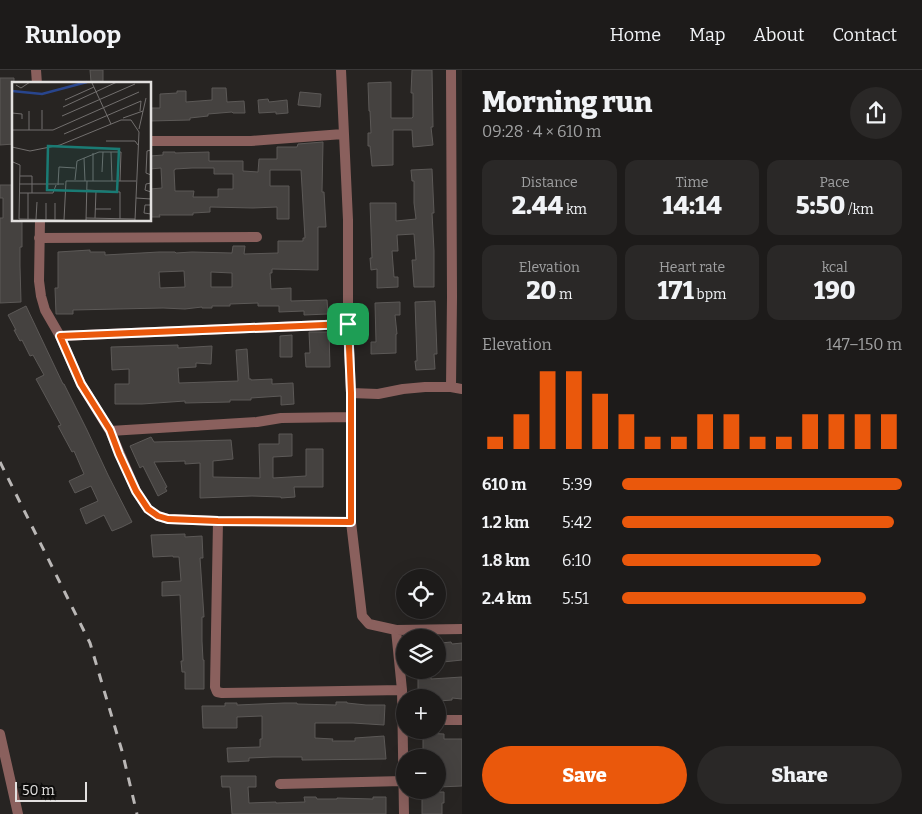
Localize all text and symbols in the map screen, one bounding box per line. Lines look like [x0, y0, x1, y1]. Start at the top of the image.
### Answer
text: Runloop [25, 21, 121, 49]
text: Home [610, 24, 661, 46]
text: Map [689, 24, 725, 46]
text: About [753, 24, 804, 46]
text: Contact [832, 24, 897, 46]
inset map [12, 82, 151, 221]
text: Morning run [482, 86, 652, 119]
button: share [850, 87, 902, 139]
text: 09:28 · 4 × 610 m [482, 122, 601, 141]
text: Distance [521, 174, 578, 191]
text: Time [675, 174, 709, 191]
text: Pace [820, 174, 850, 191]
text: 2.44 [512, 191, 563, 221]
text: 14:14 [662, 191, 722, 221]
text: 5:50 [796, 191, 845, 221]
text: km [563, 201, 587, 218]
text: /km [845, 201, 874, 218]
text: Elevation [519, 259, 580, 276]
text: Heart rate [659, 259, 725, 276]
text: kcal [822, 259, 848, 276]
text: 20 [526, 276, 556, 306]
text: 171 [658, 276, 694, 306]
text: 190 [814, 276, 856, 306]
text: m [556, 286, 572, 303]
text: bpm [694, 286, 726, 303]
pin [327, 303, 369, 345]
icon: arrive [334, 310, 362, 338]
text: Elevation [482, 335, 552, 354]
text: 147–150 m [826, 335, 902, 354]
text: 610 m [482, 475, 526, 494]
text: 5:39 [562, 475, 592, 494]
text: 1.2 km [482, 513, 529, 532]
text: 5:42 [562, 513, 592, 532]
text: 1.8 km [482, 551, 530, 570]
text: 6:10 [562, 551, 592, 570]
map controls [396, 569, 446, 799]
button: locate [396, 569, 446, 619]
text: 2.4 km [482, 589, 532, 608]
text: 5:51 [562, 589, 589, 608]
button: layers [396, 629, 446, 679]
button: + [396, 689, 446, 739]
button: Save [482, 746, 687, 804]
button: Share [697, 746, 902, 804]
button: − [396, 749, 446, 799]
scale bar [15, 779, 88, 802]
text: 50 m [22, 782, 55, 799]

